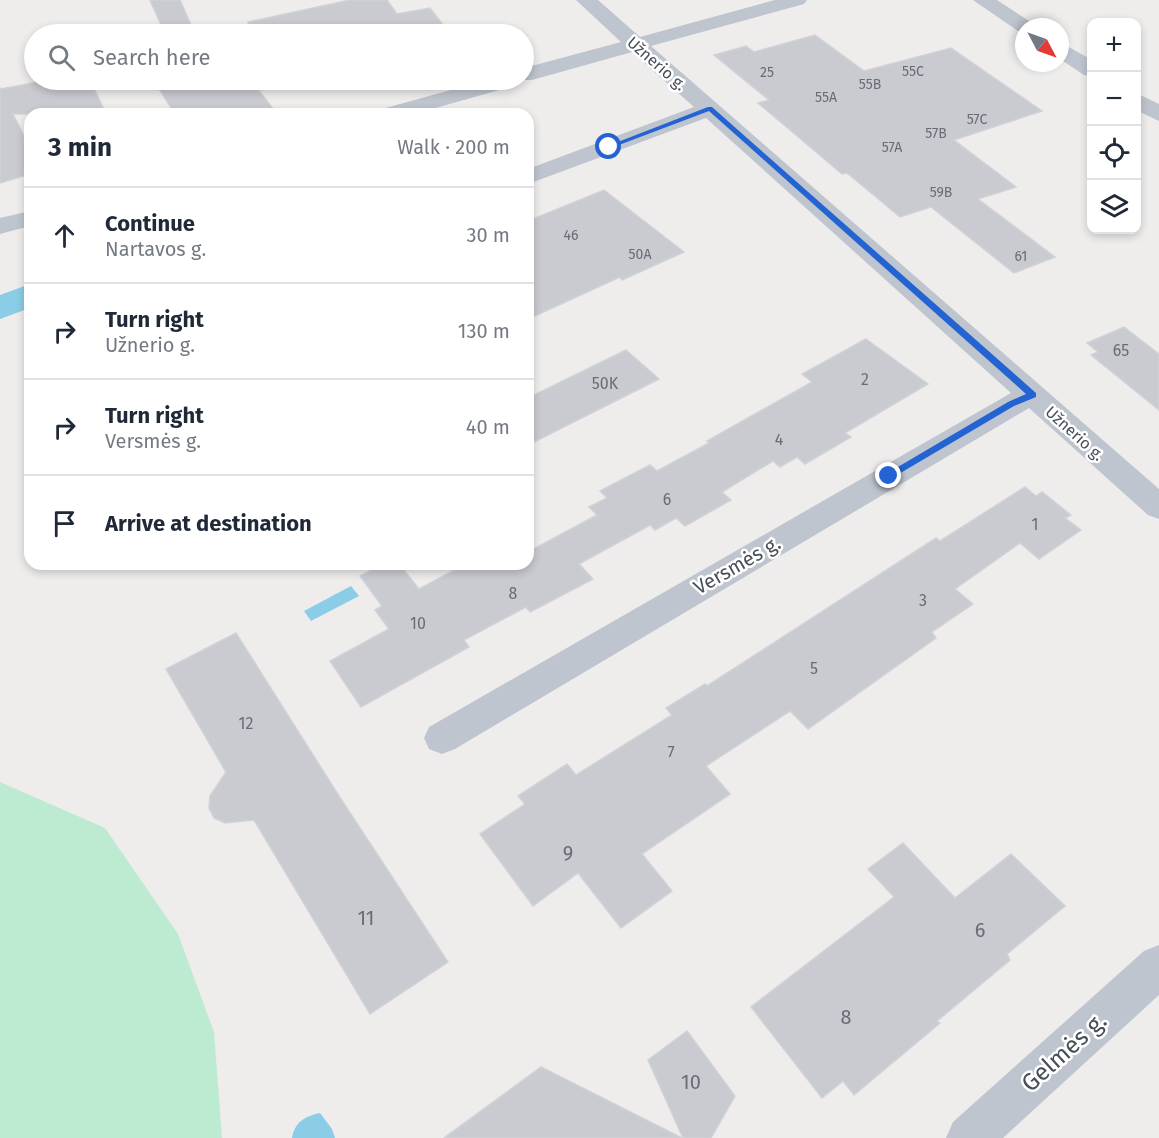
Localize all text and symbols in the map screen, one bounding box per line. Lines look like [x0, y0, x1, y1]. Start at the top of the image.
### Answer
north arrow [1015, 18, 1069, 72]
map controls [1087, 18, 1141, 234]
button: + [1087, 18, 1141, 72]
search box [24, 24, 534, 90]
street label: Užnerio g. [623, 33, 690, 94]
icon: search [45, 41, 78, 74]
text: Search here [93, 44, 211, 71]
house number: 55C [902, 63, 924, 80]
house number: 25 [760, 64, 774, 81]
button: − [1087, 72, 1141, 126]
house number: 55B [859, 76, 881, 93]
house number: 55A [815, 89, 837, 106]
house number: 57C [967, 111, 987, 128]
house number: 57B [925, 125, 947, 142]
button: locate [1087, 126, 1141, 180]
text: 3 min [48, 132, 112, 163]
route start [595, 133, 621, 159]
text: Walk · 200 m [397, 135, 510, 159]
house number: 57A [882, 139, 902, 156]
button: layers [1087, 180, 1141, 234]
house number: 59B [930, 184, 952, 201]
text: Continue [105, 210, 195, 237]
icon: ahead [48, 219, 81, 252]
text: 30 m [466, 223, 510, 247]
house number: 46 [564, 227, 578, 244]
text: Nartavos g. [105, 237, 206, 261]
house number: 50A [629, 246, 651, 263]
house number: 61 [1015, 248, 1027, 265]
text: Turn right [105, 306, 204, 333]
icon: right [48, 315, 81, 348]
text: 130 m [458, 319, 510, 343]
text: Užnerio g. [105, 333, 195, 357]
house number: 65 [1113, 341, 1129, 360]
house number: 2 [861, 370, 869, 389]
house number: 50K [592, 374, 619, 393]
text: Turn right [105, 402, 204, 429]
street label: Užnerio g. [1042, 402, 1108, 465]
icon: right [48, 411, 81, 444]
text: 40 m [466, 415, 510, 439]
text: Versmės g. [105, 429, 201, 453]
house number: 4 [775, 430, 784, 449]
route end [875, 462, 901, 488]
house number: 6 [663, 490, 671, 509]
icon: arrive [48, 507, 81, 540]
text: Arrive at destination [105, 510, 312, 537]
house number: 1 [1032, 515, 1038, 534]
street label: Versmės g. [689, 531, 785, 599]
house number: 8 [509, 584, 518, 603]
house number: 3 [919, 591, 927, 610]
house number: 10 [410, 614, 426, 633]
house number: 5 [810, 659, 818, 678]
house number: 12 [239, 714, 253, 733]
house number: 7 [667, 743, 675, 762]
house number: 9 [563, 841, 573, 865]
house number: 11 [357, 906, 375, 930]
house number: 6 [975, 918, 985, 942]
house number: 8 [840, 1005, 852, 1029]
street label: Gelmės g. [1016, 1007, 1112, 1097]
house number: 10 [681, 1070, 701, 1094]

